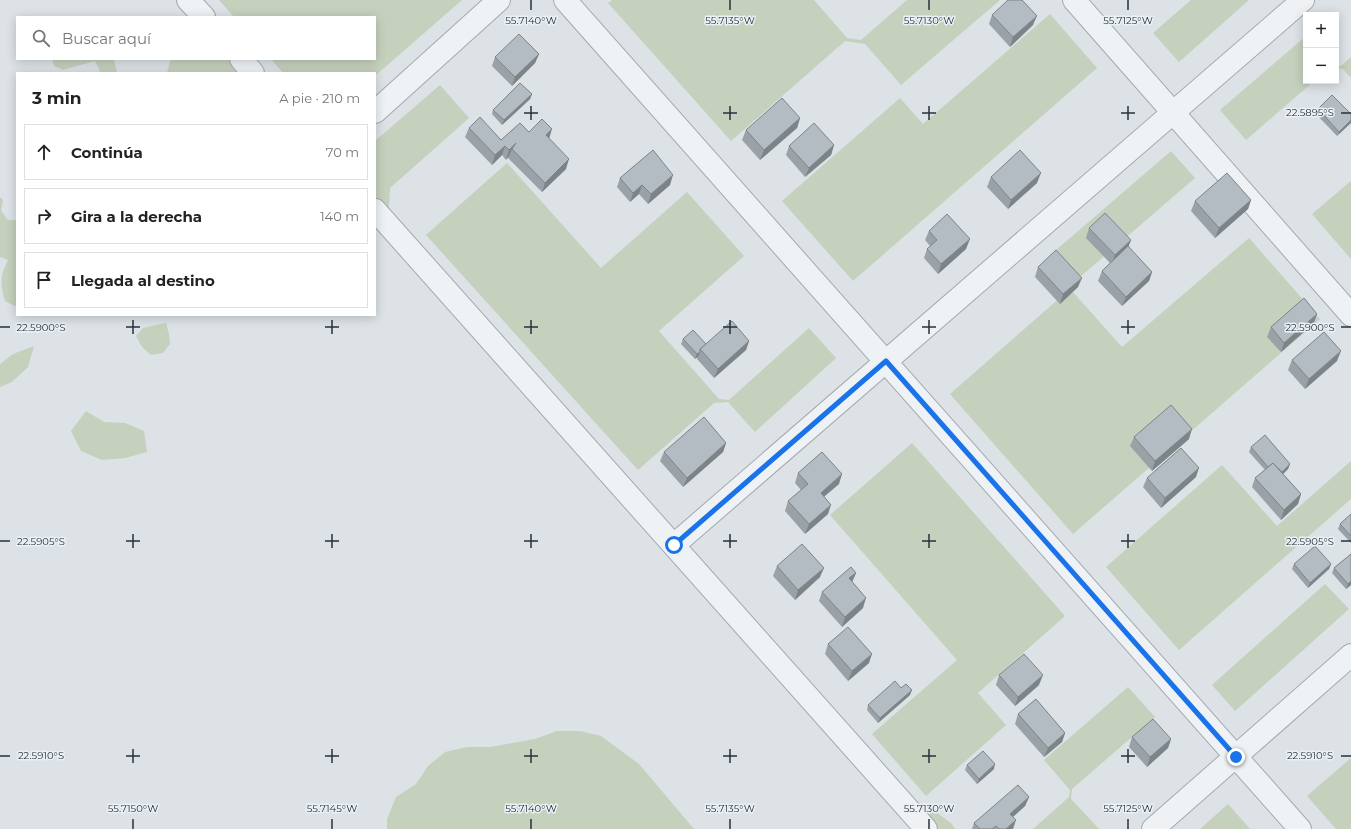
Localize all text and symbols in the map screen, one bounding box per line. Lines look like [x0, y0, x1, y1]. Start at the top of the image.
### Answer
map controls [1303, 12, 1339, 84]
button: + [1303, 12, 1339, 48]
text: 55.7140°W [505, 14, 557, 27]
text: 55.7135°W [705, 14, 755, 27]
text: 55.7130°W [904, 14, 954, 27]
text: 55.7125°W [1103, 14, 1153, 27]
search box [16, 16, 376, 60]
icon: search [30, 27, 52, 49]
text: Buscar aquí [62, 29, 151, 48]
button: − [1303, 48, 1339, 84]
text: 3 min [32, 88, 82, 108]
text: A pie · 210 m [279, 90, 360, 106]
text: 22.5895°S [1286, 106, 1334, 119]
icon: ahead [33, 141, 55, 163]
text: Continúa [71, 143, 143, 162]
text: 70 m [326, 144, 359, 160]
icon: right [33, 205, 55, 227]
text: Gira a la derecha [71, 207, 202, 226]
text: 140 m [320, 208, 359, 224]
icon: arrive [33, 269, 55, 291]
text: Llegada al destino [71, 271, 215, 290]
text: 22.5900°S [16, 321, 66, 334]
text: 22.5900°S [1285, 321, 1335, 334]
text: 22.5905°S [17, 535, 65, 548]
text: 22.5905°S [1286, 535, 1334, 548]
route start [665, 536, 683, 554]
route end [1227, 748, 1245, 766]
text: 22.5910°S [18, 749, 64, 762]
text: 22.5910°S [1287, 749, 1333, 762]
text: 55.7150°W [108, 802, 158, 815]
text: 55.7145°W [307, 802, 357, 815]
text: 55.7140°W [505, 802, 557, 815]
text: 55.7135°W [705, 802, 755, 815]
text: 55.7130°W [904, 802, 954, 815]
text: 55.7125°W [1103, 802, 1153, 815]

